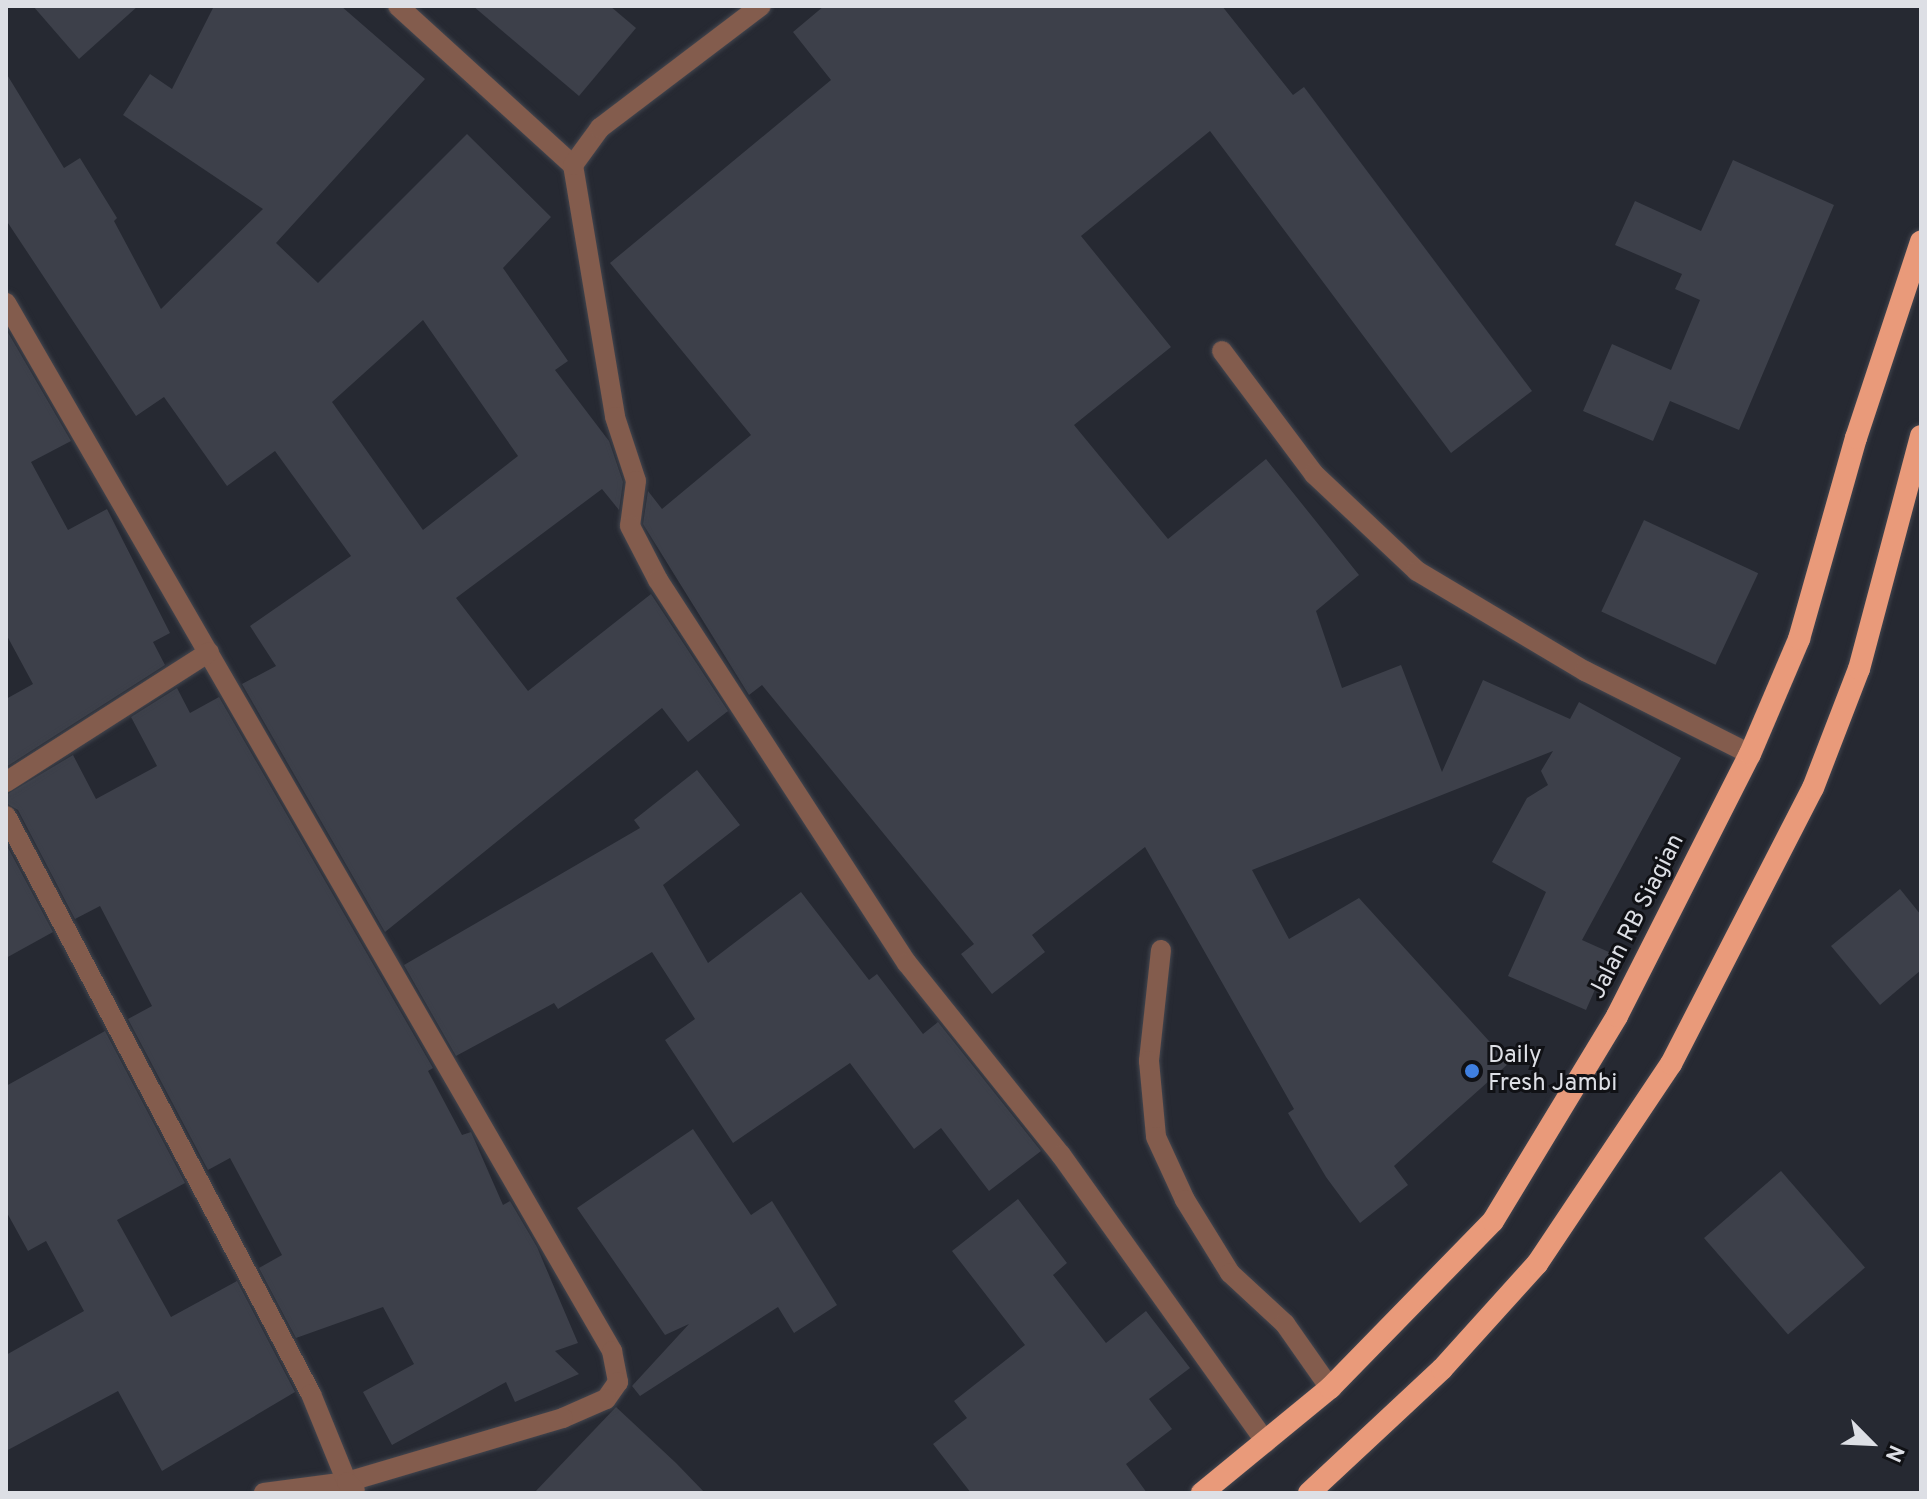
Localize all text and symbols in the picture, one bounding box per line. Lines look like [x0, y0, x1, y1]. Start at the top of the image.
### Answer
street label: Jalan RB Siagian [1584, 830, 1692, 1004]
place label: Daily Fresh Jambi [1488, 1043, 1617, 1099]
marker: Daily Fresh Jambi [1463, 1062, 1481, 1080]
north arrow [1831, 1403, 1911, 1483]
text: N [1878, 1440, 1909, 1466]

